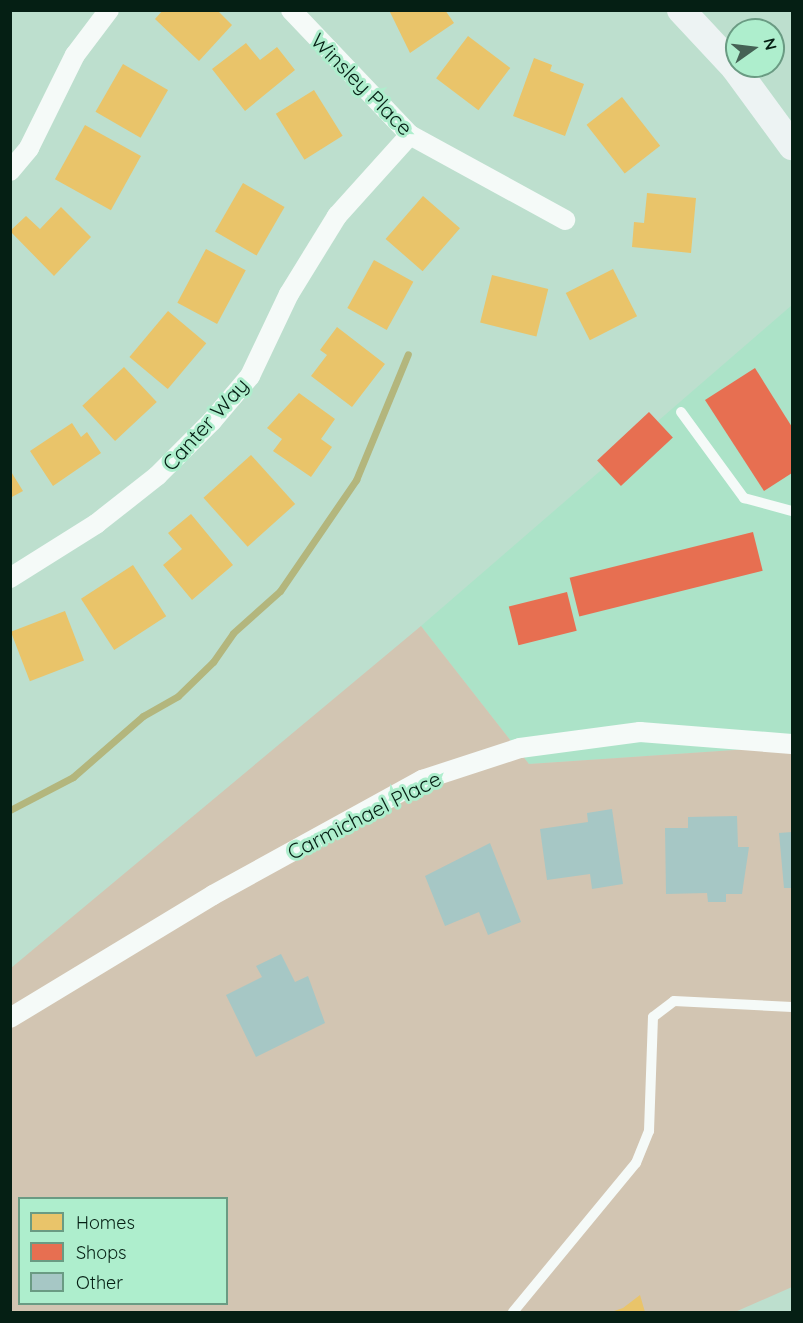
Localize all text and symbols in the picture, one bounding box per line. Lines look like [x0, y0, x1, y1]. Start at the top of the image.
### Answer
north arrow [725, 18, 785, 78]
street label: Winsley Place [306, 28, 418, 140]
text: N [759, 36, 782, 52]
street label: Canter Way [157, 372, 253, 476]
street label: Carmichael Place [283, 765, 445, 865]
legend [18, 1197, 228, 1305]
text: Homes [76, 1211, 135, 1234]
text: Shops [76, 1241, 127, 1264]
text: Other [76, 1271, 123, 1294]

